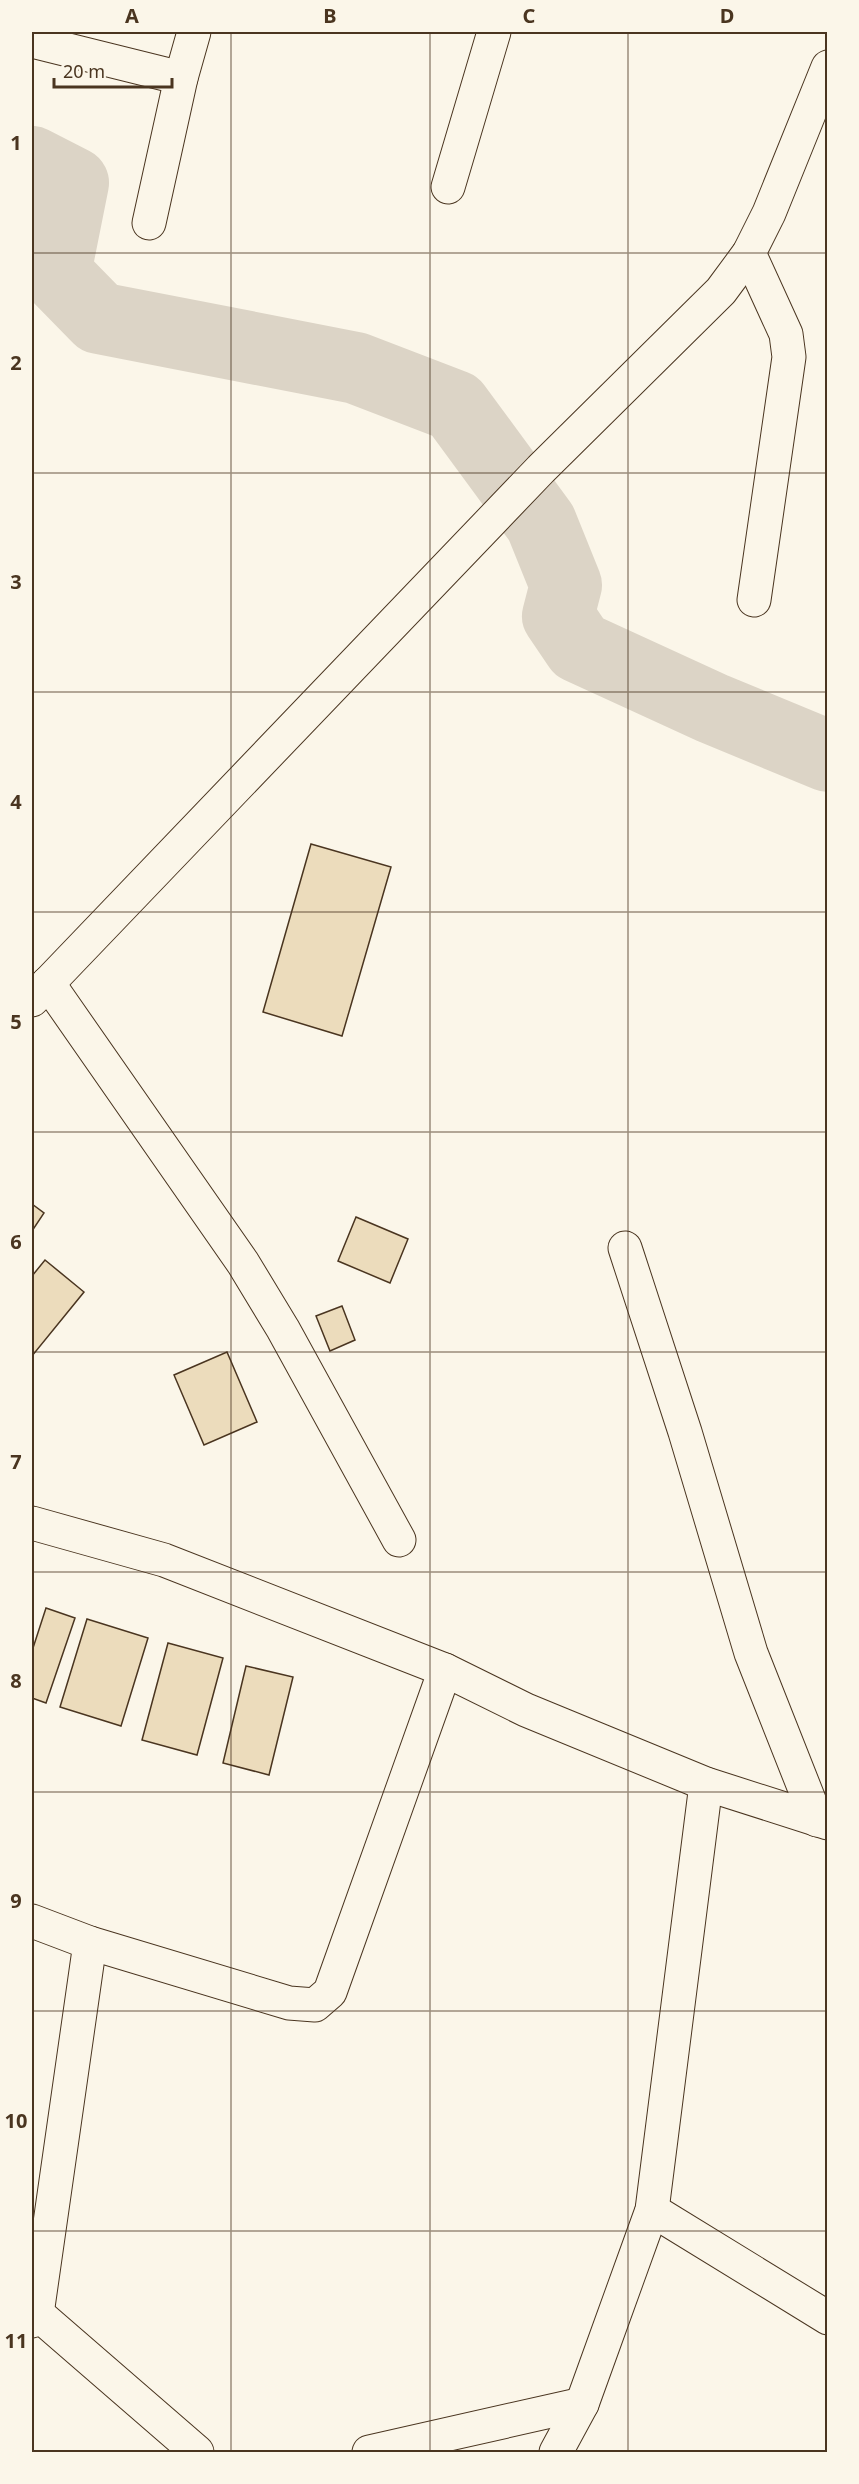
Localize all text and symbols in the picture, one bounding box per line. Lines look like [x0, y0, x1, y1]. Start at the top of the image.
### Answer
text: A [125, 2, 139, 29]
text: B [323, 2, 337, 29]
text: C [523, 2, 536, 29]
text: D [720, 2, 734, 29]
scale bar [54, 51, 172, 89]
text: 20 m [63, 59, 105, 83]
text: 1 [10, 129, 22, 156]
text: 2 [10, 349, 22, 376]
text: 3 [10, 568, 22, 595]
text: 4 [10, 788, 22, 815]
text: 5 [10, 1008, 22, 1035]
text: 6 [10, 1228, 22, 1255]
text: 7 [10, 1448, 22, 1475]
text: 8 [10, 1667, 22, 1694]
text: 9 [10, 1887, 22, 1914]
text: 10 [5, 2107, 27, 2134]
text: 11 [5, 2327, 27, 2354]

